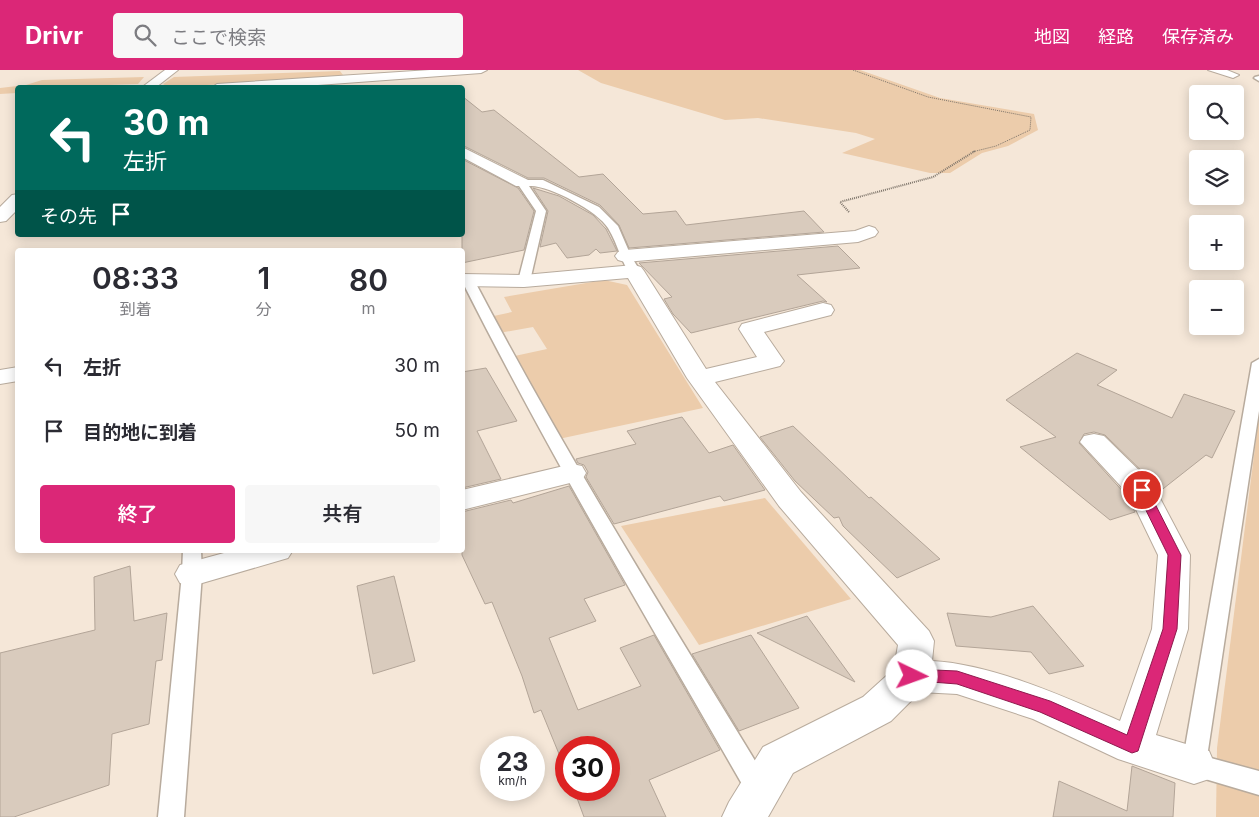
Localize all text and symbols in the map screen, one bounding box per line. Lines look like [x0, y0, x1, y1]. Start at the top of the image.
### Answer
search box [113, 13, 463, 58]
text: Drivr [25, 21, 83, 50]
icon: search [131, 21, 159, 49]
text: ここで検索 [171, 26, 266, 49]
text: 地図 [1034, 26, 1070, 47]
text: 経路 [1098, 26, 1134, 47]
text: 保存済み [1162, 26, 1234, 47]
map controls [1189, 85, 1244, 335]
button: search [1189, 85, 1244, 140]
text: 30 m [123, 101, 209, 143]
icon: left [40, 105, 105, 170]
text: 左折 [123, 148, 167, 174]
button: layers [1189, 150, 1244, 205]
icon: arrive [107, 200, 135, 228]
text: その先 [40, 205, 97, 228]
button: + [1189, 215, 1244, 270]
text: 08:33 [92, 260, 179, 296]
text: 1 [258, 260, 270, 296]
text: 80 [349, 262, 388, 298]
button: − [1189, 280, 1244, 335]
text: m [361, 298, 375, 318]
text: 到着 [119, 299, 151, 319]
text: 分 [256, 299, 272, 319]
icon: left [40, 352, 68, 380]
text: 30 m [394, 354, 440, 377]
text: 左折 [83, 356, 121, 379]
icon: arrive [40, 417, 68, 445]
text: 50 m [394, 419, 440, 442]
text: 目的地に到着 [83, 421, 197, 444]
pin [1121, 469, 1163, 511]
icon: arrive [1128, 476, 1156, 504]
button: 終了 [40, 485, 235, 543]
button: 共有 [245, 485, 440, 543]
position arrow [885, 649, 937, 701]
speed limit sign: 30 [555, 736, 620, 801]
text: 23 [497, 747, 528, 777]
text: km/h [498, 773, 527, 788]

